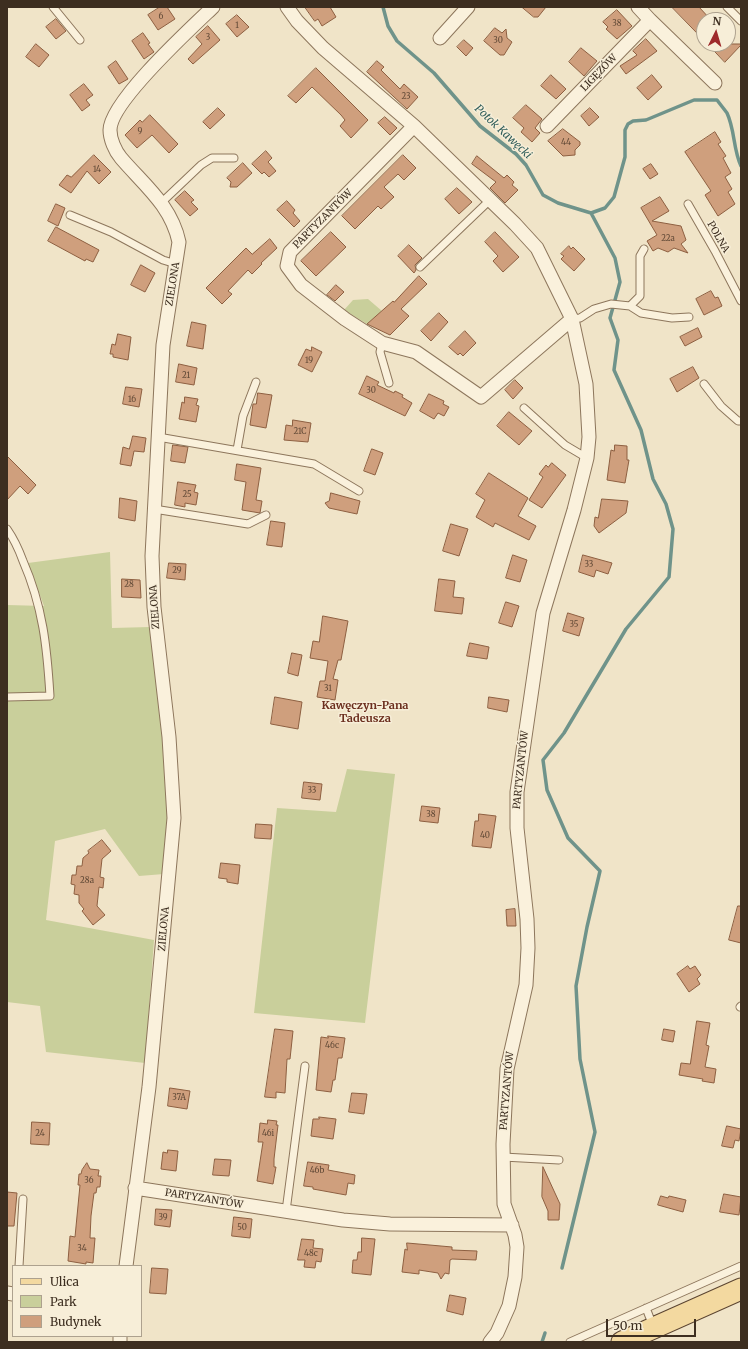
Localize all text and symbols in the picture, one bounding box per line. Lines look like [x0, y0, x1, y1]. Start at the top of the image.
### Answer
house number: 6 [159, 12, 163, 22]
north arrow [696, 12, 736, 52]
text: N [712, 14, 722, 28]
house number: 38 [612, 19, 622, 29]
house number: 1 [235, 21, 239, 31]
house number: 3 [206, 33, 210, 43]
house number: 30 [493, 36, 503, 46]
street label: LIGĘZÓW [578, 52, 620, 94]
house number: 23 [401, 92, 411, 102]
water label: Potok Kawęcki [472, 102, 534, 162]
house number: 9 [138, 127, 142, 137]
house number: 44 [561, 138, 571, 148]
house number: 14 [93, 165, 101, 175]
street label: PARTYZANTÓW [291, 187, 355, 251]
street label: POLNA [704, 219, 732, 255]
house number: 22a [661, 234, 675, 244]
street label: ZIELONA [164, 261, 182, 307]
house number: 19 [305, 356, 313, 366]
house number: 21 [182, 371, 190, 381]
house number: 30 [366, 386, 376, 396]
house number: 16 [128, 395, 136, 405]
house number: 21C [293, 427, 307, 437]
house number: 25 [182, 490, 192, 500]
house number: 33 [585, 560, 593, 570]
house number: 29 [172, 566, 182, 576]
house number: 28 [124, 580, 134, 590]
street label: ZIELONA [147, 584, 163, 630]
house number: 35 [570, 620, 578, 630]
house number: 31 [324, 684, 332, 694]
district label: Kawęczyn-Pana Tadeusza [322, 699, 408, 725]
street label: PARTYZANTÓW [511, 730, 531, 810]
house number: 33 [308, 786, 316, 796]
house number: 38 [426, 810, 436, 820]
house number: 40 [480, 831, 490, 841]
house number: 28a [80, 876, 94, 886]
street label: ZIELONA [156, 906, 172, 952]
house number: 46c [325, 1041, 339, 1051]
street label: PARTYZANTÓW [498, 1051, 516, 1131]
house number: 37A [172, 1093, 186, 1103]
house number: 24 [35, 1129, 45, 1139]
house number: 46i [262, 1129, 274, 1139]
house number: 46b [310, 1166, 324, 1176]
house number: 36 [84, 1176, 94, 1186]
street label: PARTYZANTÓW [164, 1187, 244, 1211]
house number: 39 [158, 1213, 168, 1223]
house number: 50 [237, 1223, 247, 1233]
house number: 34 [77, 1244, 87, 1254]
house number: 48c [304, 1249, 318, 1259]
legend [12, 1265, 142, 1337]
text: Ulica [50, 1274, 79, 1289]
text: Park [50, 1294, 77, 1309]
scale bar [608, 1311, 698, 1337]
text: Budynek [50, 1314, 101, 1329]
text: 50 m [613, 1318, 642, 1333]

